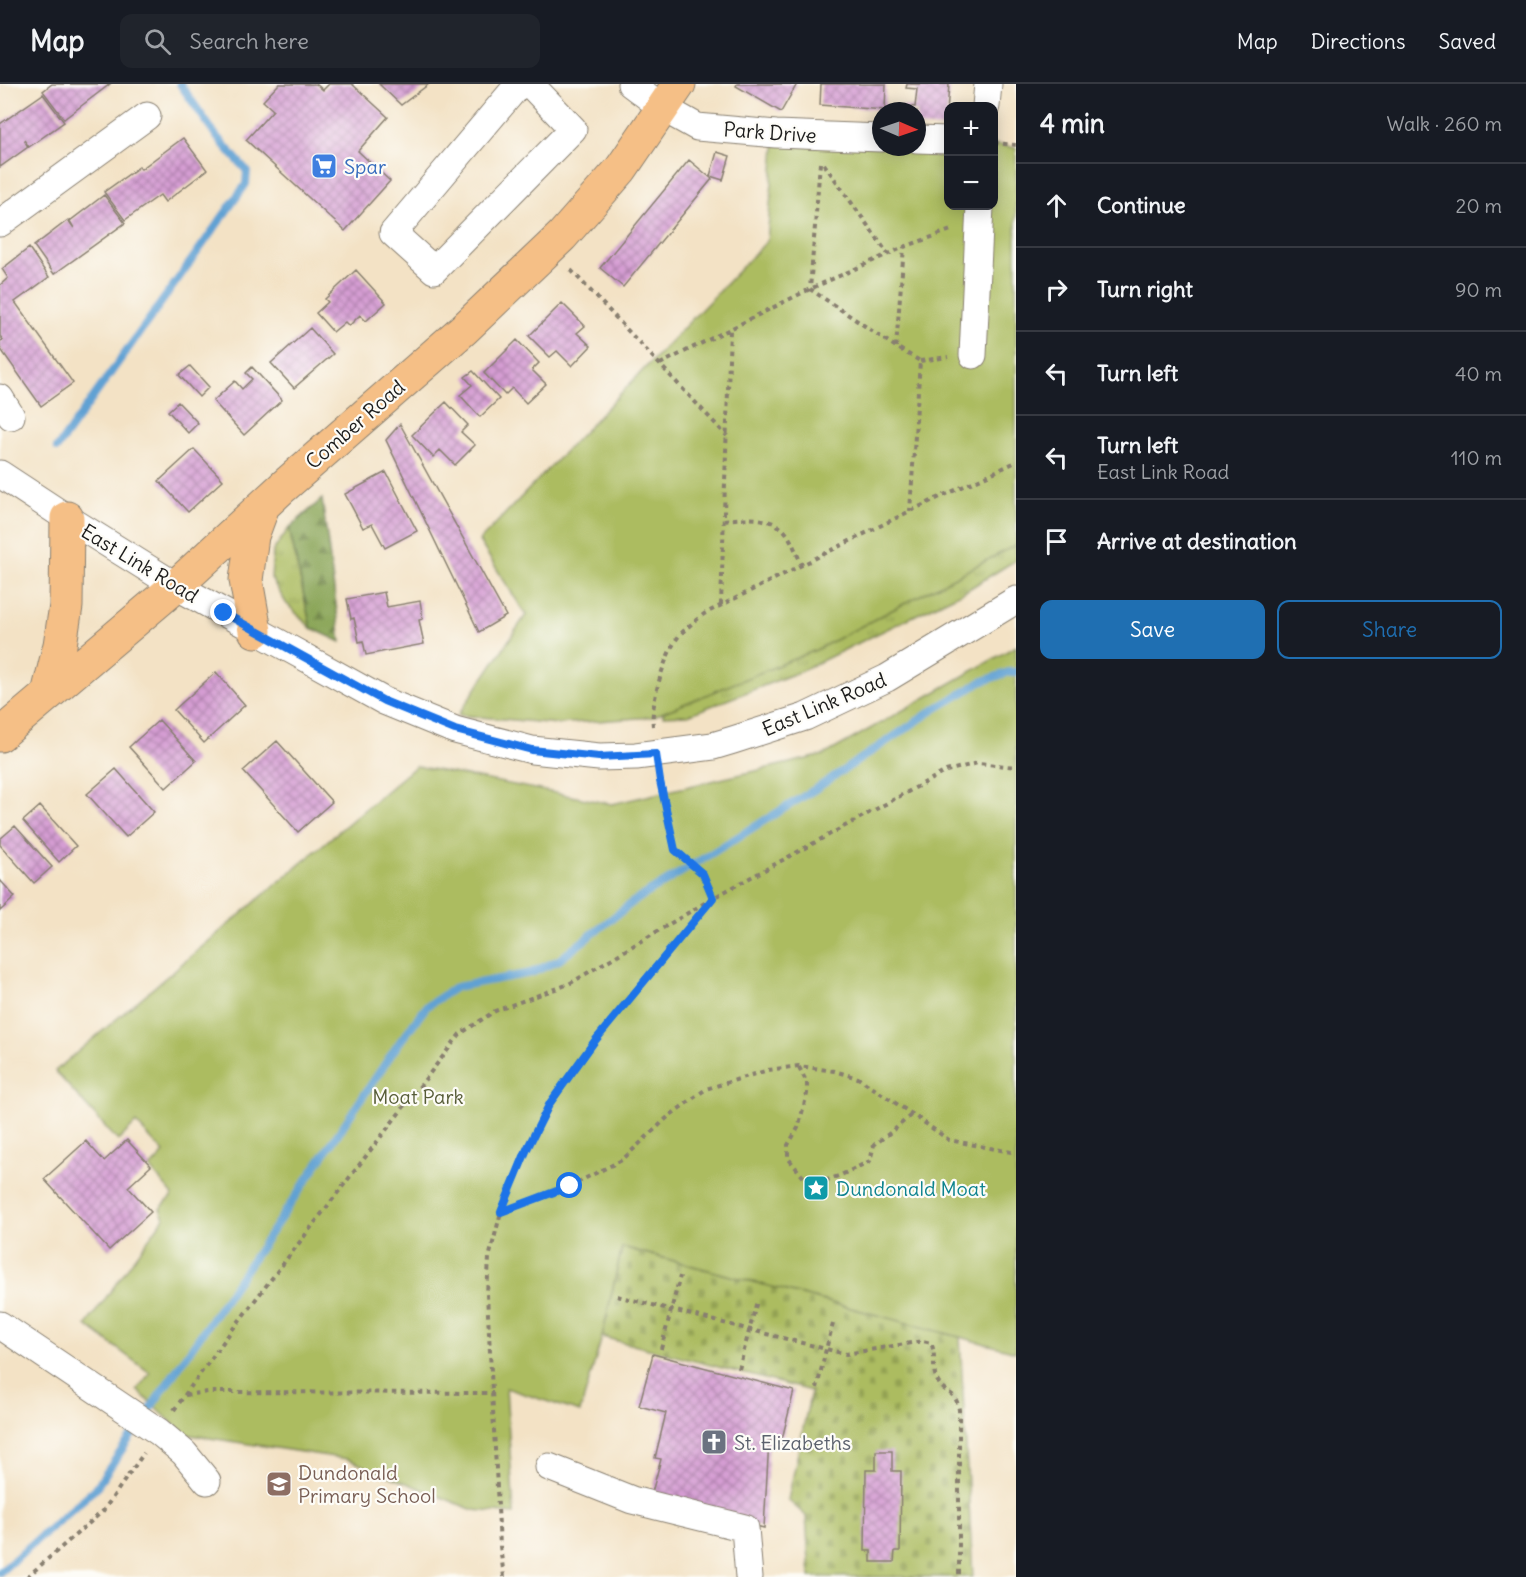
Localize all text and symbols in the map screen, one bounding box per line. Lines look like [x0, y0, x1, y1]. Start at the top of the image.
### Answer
search box [120, 14, 540, 68]
text: Map [30, 23, 84, 59]
icon: search [141, 25, 174, 58]
text: Search here [189, 27, 309, 55]
text: Map [1237, 28, 1278, 55]
text: Directions [1311, 28, 1405, 55]
text: Saved [1438, 28, 1496, 55]
north arrow [872, 102, 926, 156]
map controls [944, 102, 998, 210]
button: + [944, 102, 998, 156]
text: 4 min [1040, 107, 1105, 140]
text: Walk · 260 m [1386, 111, 1502, 136]
street label: Park Drive [723, 116, 817, 148]
supermarket icon: Spar [309, 151, 339, 181]
place label: Spar [344, 154, 386, 179]
button: − [944, 156, 998, 210]
icon: ahead [1040, 189, 1073, 222]
text: Continue [1097, 191, 1186, 219]
text: 20 m [1456, 193, 1502, 218]
icon: right [1040, 273, 1073, 306]
text: Turn right [1097, 275, 1193, 303]
text: 90 m [1455, 277, 1502, 302]
icon: left [1040, 357, 1073, 390]
text: Turn left [1097, 359, 1178, 387]
text: 40 m [1455, 361, 1502, 386]
street label: Comber Road [300, 374, 410, 474]
text: Turn left [1097, 431, 1178, 459]
icon: left [1040, 441, 1073, 474]
text: 110 m [1451, 445, 1502, 470]
text: East Link Road [1097, 459, 1229, 484]
street label: East Link Road [77, 518, 203, 608]
icon: arrive [1040, 525, 1073, 558]
text: Arrive at destination [1097, 527, 1297, 555]
route end [210, 599, 236, 625]
button: Save [1040, 600, 1265, 659]
button: Share [1277, 600, 1502, 659]
street label: East Link Road [758, 667, 890, 741]
park label: Moat Park [372, 1084, 464, 1109]
route start [556, 1172, 582, 1198]
place icon: Dundonald Moat [801, 1173, 831, 1203]
place label: Dundonald Moat [836, 1176, 986, 1201]
church icon: St. Elizabeths [699, 1427, 729, 1457]
place label: St. Elizabeths [734, 1430, 851, 1455]
place label: Dundonald Primary School [298, 1460, 436, 1508]
school or university icon: Dundonald Primary School [264, 1469, 294, 1499]

